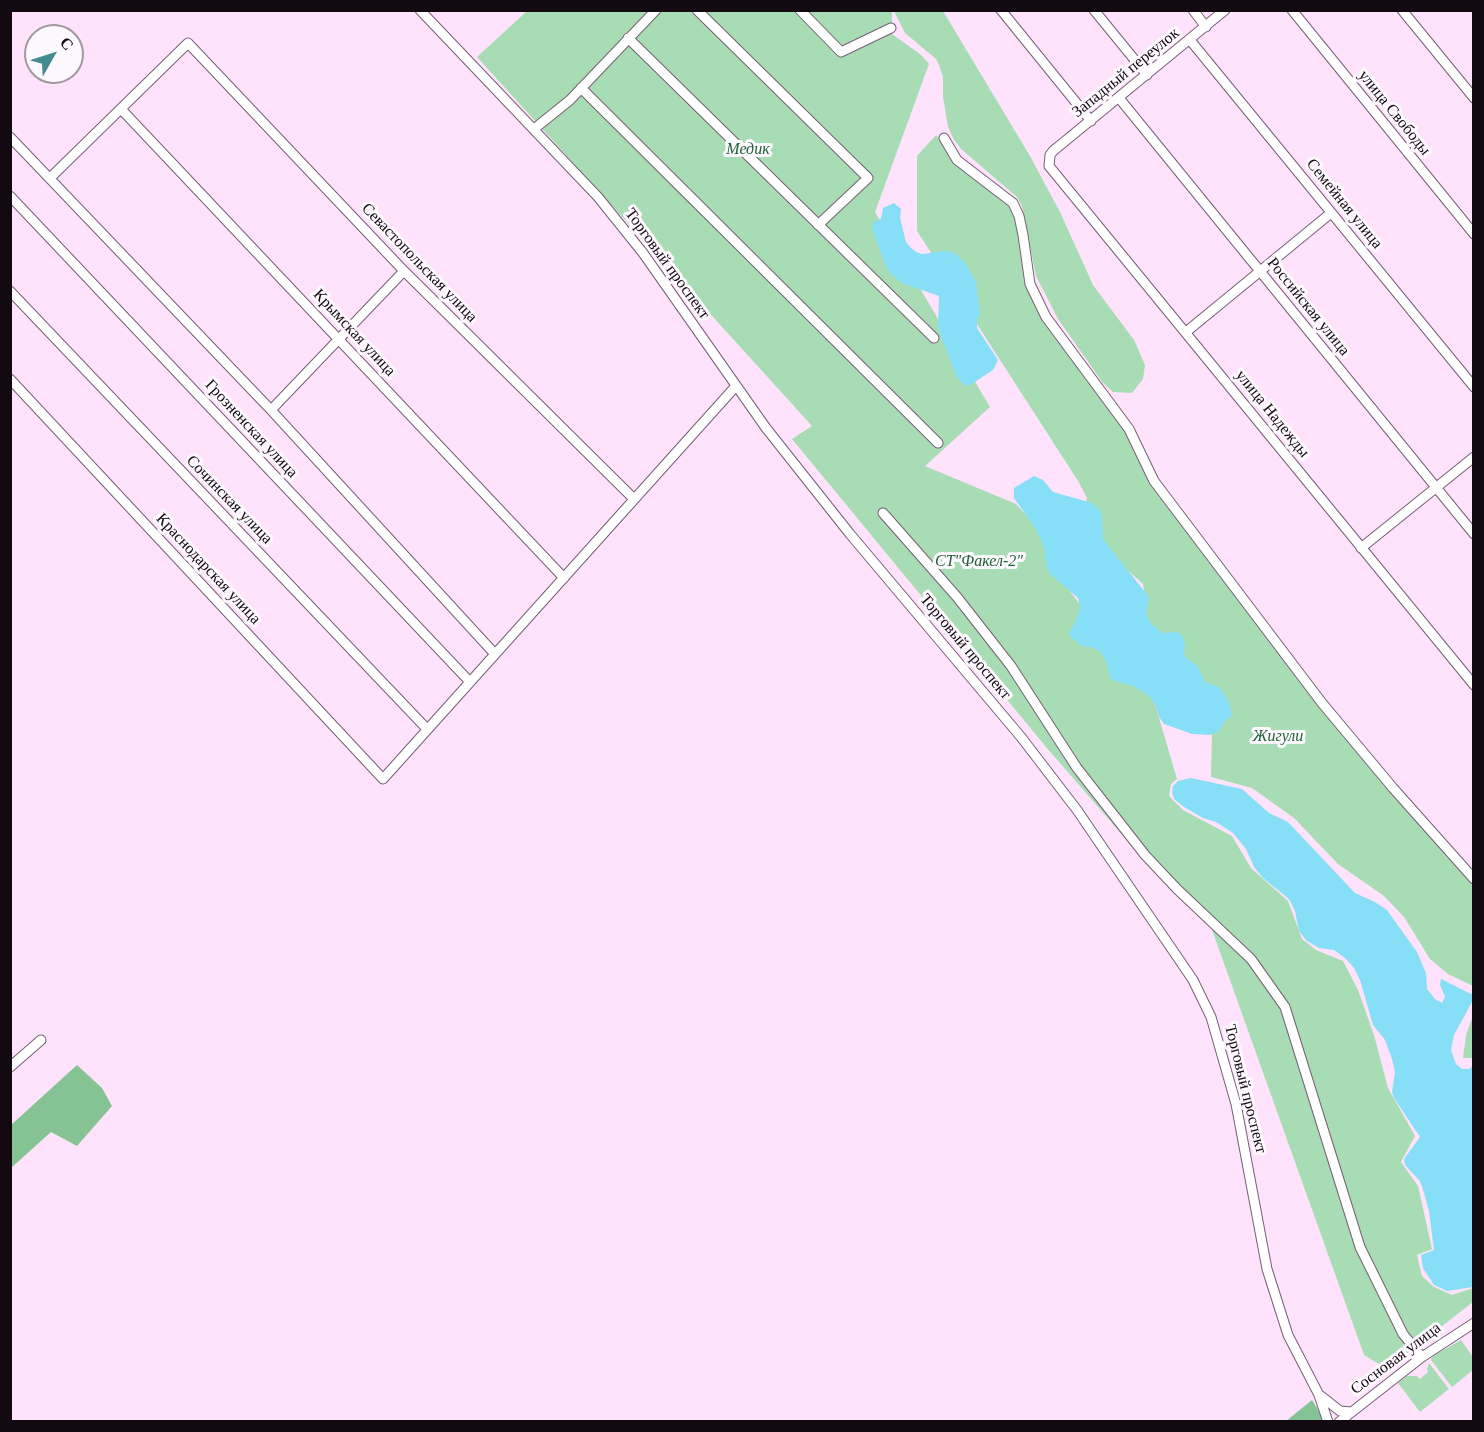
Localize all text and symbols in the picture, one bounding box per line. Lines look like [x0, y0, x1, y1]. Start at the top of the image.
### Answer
north arrow [24, 24, 84, 84]
street label: Западный переулок [1069, 24, 1183, 122]
text: С [57, 34, 77, 53]
street label: улица Свободы [1354, 66, 1434, 160]
park label: Медик [726, 140, 770, 160]
street label: Семейная улица [1302, 155, 1386, 253]
street label: Севастопольская улица [357, 199, 481, 327]
street label: Торговый проспект [620, 205, 714, 323]
street label: Российская улица [1263, 254, 1353, 360]
street label: Крымская улица [309, 285, 399, 381]
street label: улица Надежды [1231, 366, 1313, 462]
street label: Грозненская улица [201, 376, 301, 482]
street label: Сочинская улица [182, 452, 276, 548]
street label: Краснодарская улица [152, 509, 264, 629]
park label: СТ"Факел-2" [935, 552, 1023, 572]
street label: Торговый проспект [915, 590, 1015, 704]
park label: Жигули [1253, 727, 1303, 747]
street label: Торговый проспект [1220, 1023, 1270, 1155]
street label: Сосновая улица [1347, 1319, 1445, 1399]

